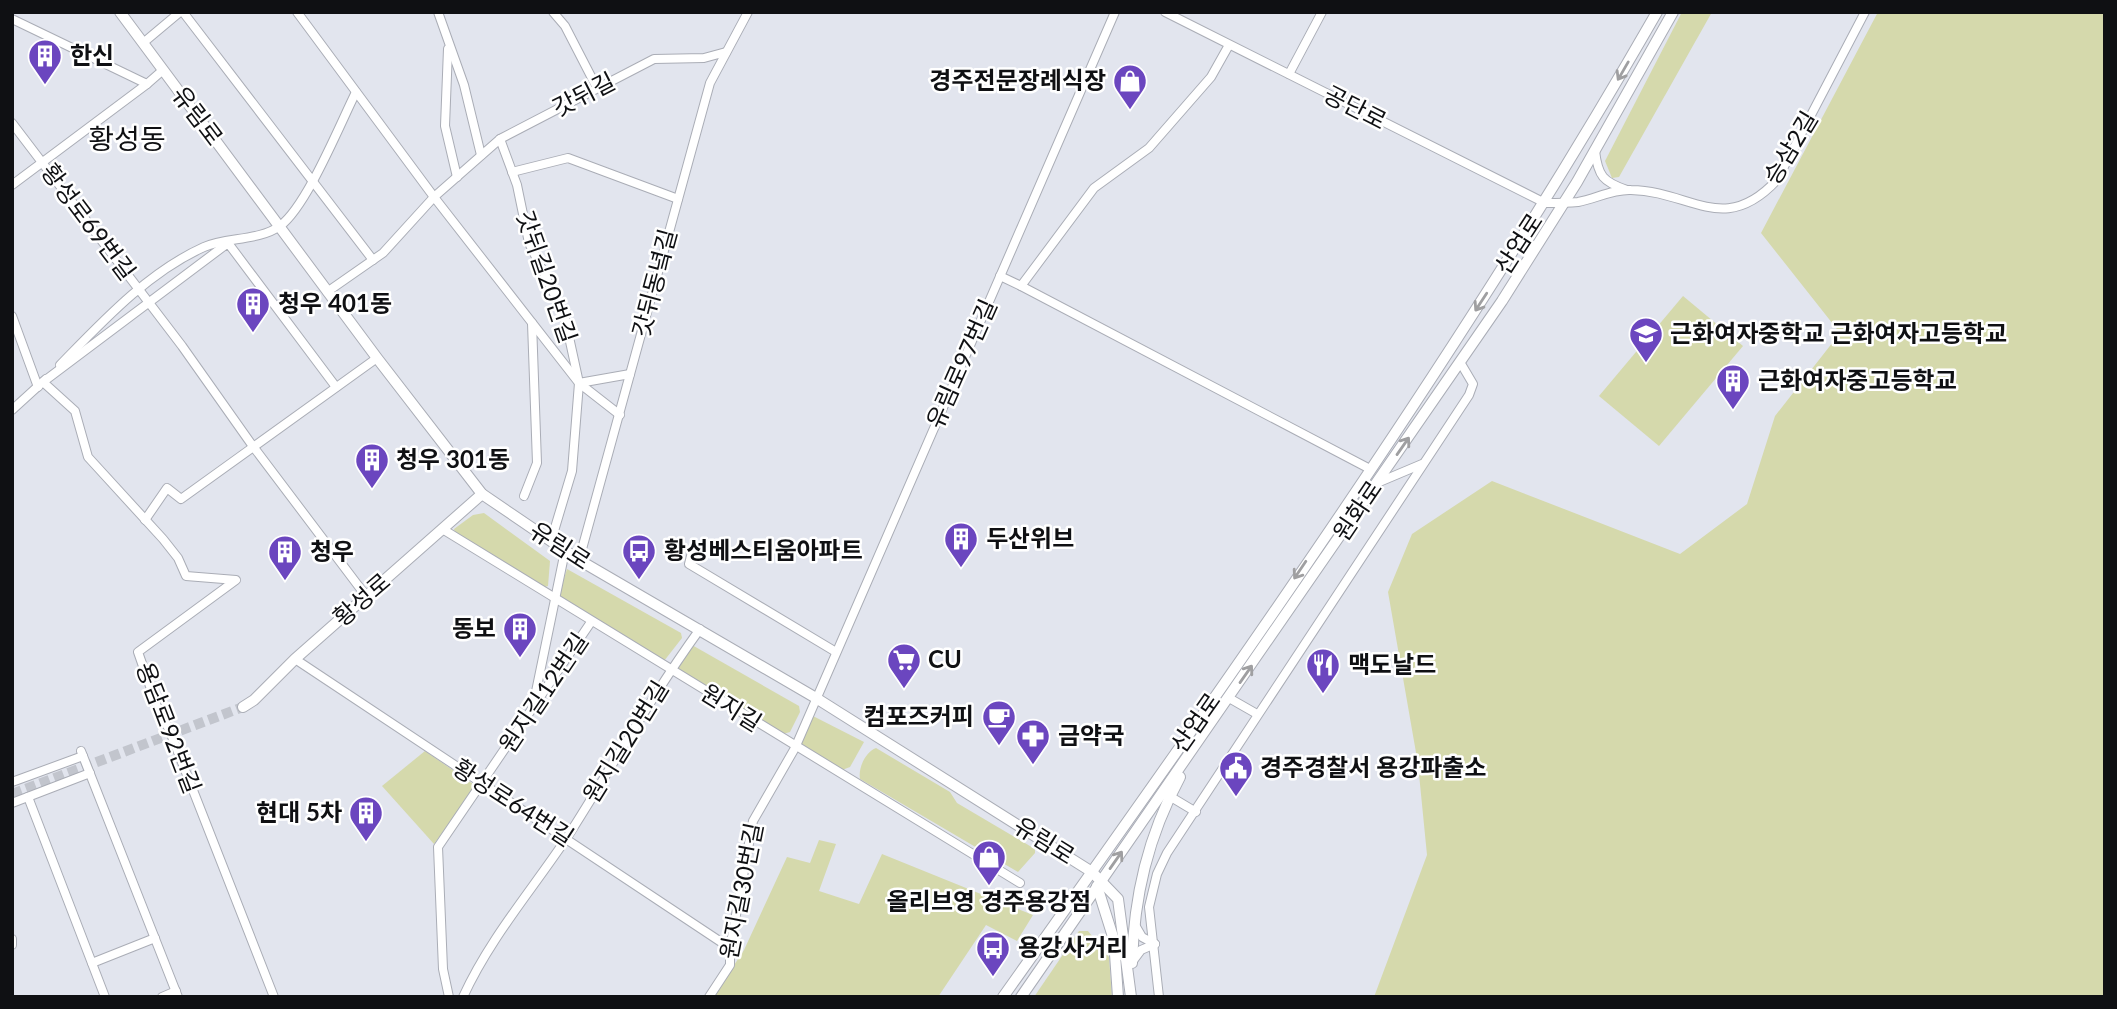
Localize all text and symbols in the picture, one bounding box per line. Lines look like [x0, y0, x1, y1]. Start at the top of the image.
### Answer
building icon: 한신 [26, 37, 64, 86]
place label: 한신 [70, 40, 114, 69]
one-way arrow [1616, 61, 1630, 81]
shop icon: 경주전문장례식장 [1111, 62, 1149, 111]
place label: 경주전문장례식장 [929, 65, 1106, 94]
street label: 갓뒤길 [547, 66, 619, 122]
street label: 공단로 [1320, 79, 1392, 135]
street label: 유림로 [167, 80, 230, 150]
street label: 승삼2길 [1757, 105, 1823, 189]
district label: 황성동 [88, 121, 166, 155]
street label: 황성로69번길 [36, 157, 142, 285]
street label: 갓뒤길20번길 [511, 206, 584, 347]
street label: 산업로 [1488, 208, 1548, 279]
street label: 갓뒤동녘길 [625, 226, 682, 340]
building icon: 청우 401동 [234, 285, 272, 334]
place label: 청우 401동 [278, 288, 392, 317]
one-way arrow [1474, 292, 1488, 311]
street label: 유림로97번길 [919, 294, 1002, 432]
school or university icon: 근화여자중학교 근화여자고등학교 [1627, 315, 1665, 364]
place label: 근화여자중학교 근화여자고등학교 [1670, 318, 2007, 347]
building icon: 근화여자중고등학교 [1714, 362, 1752, 411]
place label: 근화여자중고등학교 [1758, 365, 1957, 394]
one-way arrow [1396, 437, 1410, 456]
building icon: 청우 301동 [353, 441, 391, 490]
place label: 청우 301동 [396, 444, 510, 473]
street label: 원화로 [1326, 475, 1387, 546]
street label: 유림로 [525, 515, 596, 575]
building icon: 두산위브 [942, 520, 980, 569]
place label: 두산위브 [986, 523, 1074, 552]
bus stop icon: 황성베스티움아파트 [620, 532, 658, 581]
building icon: 청우 [266, 533, 304, 582]
place label: 황성베스티움아파트 [664, 535, 863, 564]
place label: 청우 [310, 536, 354, 565]
one-way arrow [1293, 560, 1307, 579]
street label: 황성로 [327, 566, 396, 632]
building icon: 동보 [501, 610, 539, 659]
place label: 동보 [452, 613, 496, 642]
street label: 원지길12번길 [492, 627, 593, 758]
supermarket icon: CU [885, 641, 923, 690]
place label: CU [928, 644, 962, 673]
restaurant icon: 맥도날드 [1304, 646, 1342, 695]
place label: 맥도날드 [1348, 649, 1436, 678]
street label: 용담로92번길 [131, 658, 208, 797]
one-way arrow [1239, 665, 1253, 684]
street label: 원지길20번길 [576, 675, 674, 808]
street label: 원지길 [696, 677, 768, 737]
street label: 산업로 [1164, 687, 1226, 758]
cafe icon: 컴포즈커피 [980, 698, 1018, 747]
place label: 컴포즈커피 [864, 701, 974, 730]
pharmacy icon: 금약국 [1014, 717, 1052, 766]
place label: 금약국 [1058, 720, 1124, 749]
public building icon: 경주경찰서 용강파출소 [1217, 749, 1255, 798]
street label: 황성로64번길 [448, 752, 580, 852]
place label: 경주경찰서 용강파출소 [1260, 752, 1487, 781]
building icon: 현대 5차 [347, 794, 385, 843]
place label: 현대 5차 [256, 797, 342, 826]
street label: 유림로 [1009, 810, 1081, 870]
street label: 원지길30번길 [713, 820, 768, 961]
shop icon: 올리브영 경주용강점 [970, 838, 1008, 887]
one-way arrow [1109, 851, 1123, 870]
place label: 올리브영 경주용강점 [887, 886, 1091, 915]
bus stop icon: 용강사거리 [974, 929, 1012, 978]
place label: 용강사거리 [1018, 932, 1128, 961]

